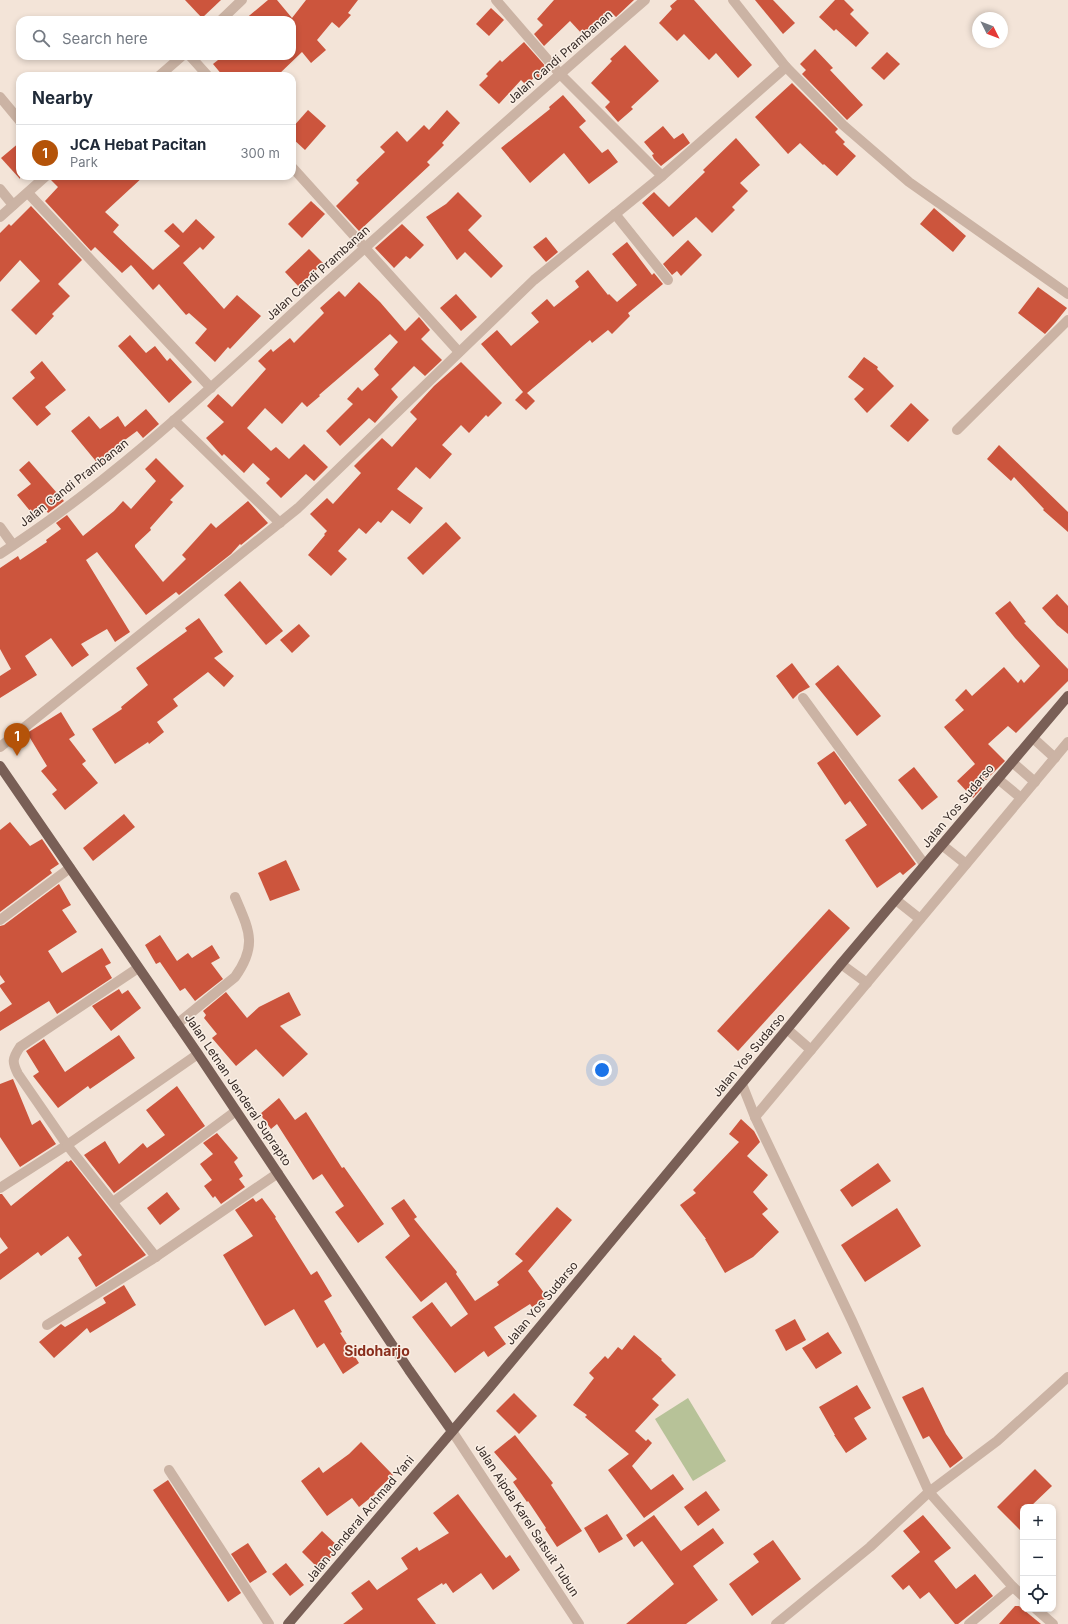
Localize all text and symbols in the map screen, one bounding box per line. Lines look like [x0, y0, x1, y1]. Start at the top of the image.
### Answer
street label: Jalan Candi Prambanan [504, 7, 615, 106]
north arrow [972, 12, 1008, 48]
search box [16, 16, 296, 60]
icon: search [30, 27, 52, 49]
text: Search here [62, 29, 148, 48]
text: Nearby [32, 88, 93, 108]
text: JCA Hebat Pacitan [70, 135, 206, 154]
text: 1 [42, 145, 48, 161]
text: 300 m [241, 145, 280, 161]
text: Park [70, 154, 98, 170]
street label: Jalan Candi Prambanan [263, 222, 373, 323]
street label: Jalan Candi Prambanan [16, 435, 131, 530]
pin: 1 [4, 723, 30, 756]
street label: Jalan Yos Sudarso [918, 761, 997, 851]
street label: Jalan Yos Sudarso [709, 1010, 788, 1100]
street label: Jalan Letnan Jenderal Suprapto [182, 1011, 295, 1169]
your location [592, 1060, 612, 1080]
street label: Jalan Yos Sudarso [502, 1258, 581, 1348]
district label: Sidoharjo [344, 1342, 410, 1359]
street label: Jalan Aipda Karel Satsuit Tubun [472, 1440, 583, 1599]
street label: Jalan Jenderal Achmad Yani [302, 1452, 417, 1585]
map controls [1020, 1504, 1056, 1612]
button: + [1020, 1504, 1056, 1540]
button: − [1020, 1540, 1056, 1576]
button: locate [1020, 1576, 1056, 1612]

